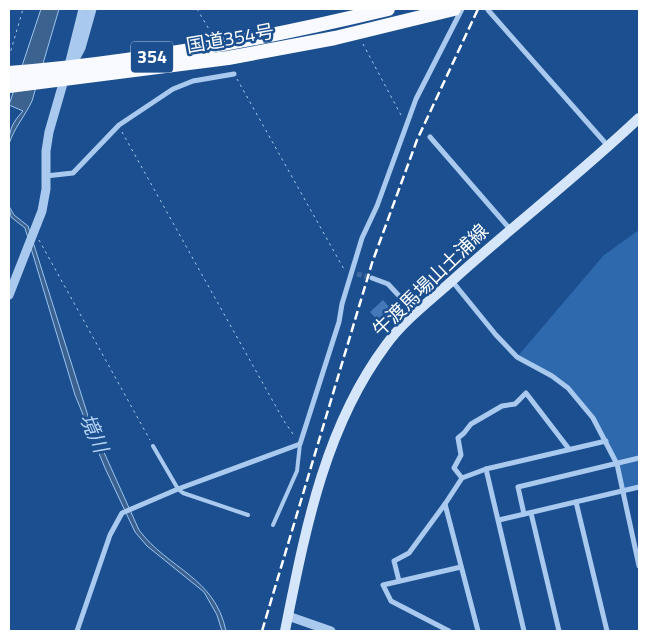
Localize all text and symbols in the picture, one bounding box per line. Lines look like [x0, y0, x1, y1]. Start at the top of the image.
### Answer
street label: 国道354号 [184, 16, 276, 60]
road number: 354 [131, 42, 173, 72]
street label: 牛渡馬場山土浦線 [365, 216, 494, 343]
water label: 境川 [72, 408, 118, 459]

